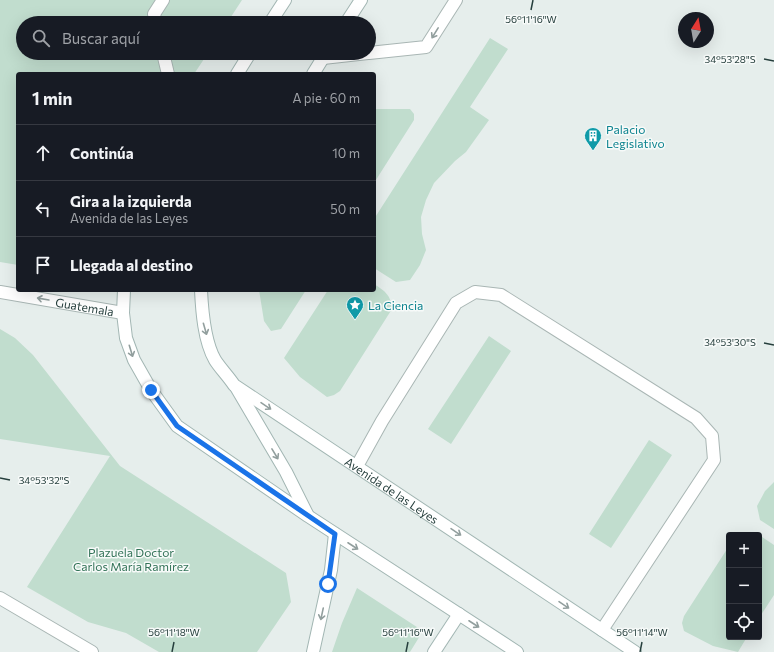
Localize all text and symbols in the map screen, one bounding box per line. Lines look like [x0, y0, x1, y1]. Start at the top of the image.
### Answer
north arrow [678, 12, 714, 48]
text: 56°11'16"W [505, 13, 557, 25]
search box [16, 16, 376, 60]
icon: search [30, 27, 52, 49]
one-way arrow [431, 27, 439, 38]
text: Buscar aquí [62, 29, 140, 47]
text: 34°53'28"S [704, 53, 756, 65]
text: 1 min [32, 88, 72, 109]
text: A pie · 60 m [292, 90, 360, 106]
place label: Palacio Legislativo [606, 122, 665, 150]
building icon: Palacio Legislativo [583, 126, 603, 151]
icon: ahead [32, 142, 54, 164]
text: Continúa [70, 144, 134, 162]
text: 10 m [332, 145, 360, 161]
text: Gira a la izquierda [70, 192, 192, 210]
icon: left [32, 198, 54, 220]
text: 50 m [330, 201, 360, 217]
text: Avenida de las Leyes [70, 210, 188, 226]
icon: arrive [32, 254, 54, 276]
text: Llegada al destino [70, 256, 193, 274]
one-way arrow [37, 295, 50, 303]
street label: Guatemala [54, 295, 115, 318]
place icon: La Ciencia [345, 295, 365, 320]
place label: La Ciencia [368, 298, 423, 312]
one-way arrow [202, 322, 209, 335]
text: 34°53'30"S [704, 336, 756, 348]
one-way arrow [128, 344, 135, 357]
route end [142, 381, 160, 399]
one-way arrow [261, 402, 272, 410]
one-way arrow [272, 448, 280, 460]
street label: Avenida de las Leyes [342, 454, 441, 526]
text: 34°53'32"S [19, 474, 69, 486]
one-way arrow [450, 529, 462, 537]
map controls [726, 532, 762, 640]
button: + [726, 532, 762, 568]
one-way arrow [347, 542, 359, 550]
park label: Plazuela Doctor Carlos María Ramírez [73, 545, 189, 573]
button: − [726, 568, 762, 604]
route start [319, 575, 337, 593]
one-way arrow [559, 601, 570, 609]
button: locate [726, 604, 762, 640]
one-way arrow [318, 607, 326, 620]
one-way arrow [468, 620, 479, 628]
text: 56°11'18"W [148, 626, 200, 638]
text: 56°11'16"W [382, 626, 434, 638]
text: 56°11'14"W [616, 626, 668, 638]

